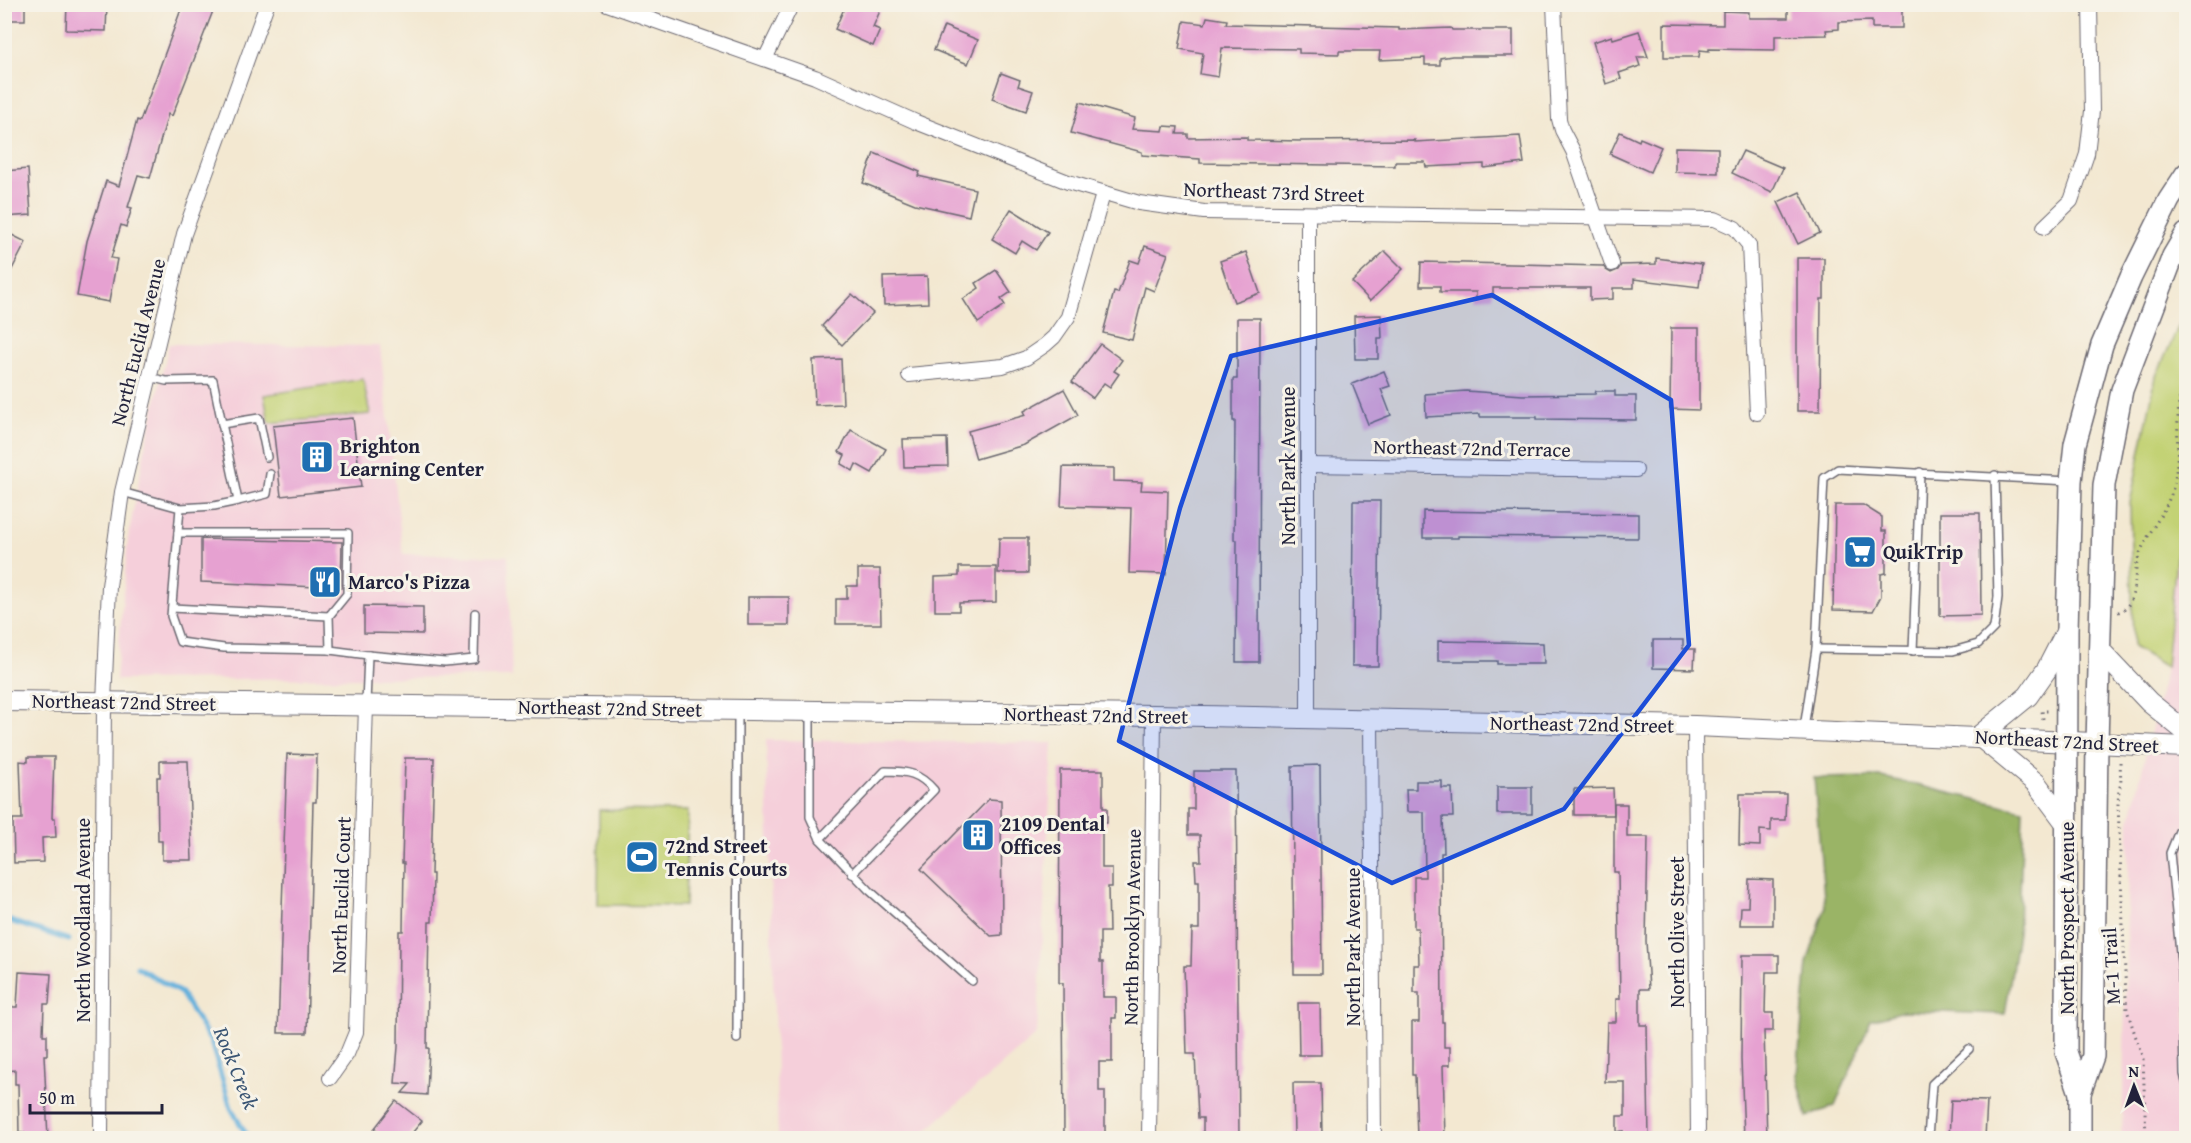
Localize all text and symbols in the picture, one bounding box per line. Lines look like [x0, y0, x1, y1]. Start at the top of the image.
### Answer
street label: Northeast 73rd Street [1183, 174, 1365, 209]
street label: North Euclid Avenue [103, 255, 172, 429]
street label: North Park Avenue [1273, 387, 1302, 545]
place label: Brighton Learning Center [340, 431, 484, 483]
street label: Northeast 72nd Terrace [1373, 431, 1571, 464]
building icon: Brighton Learning Center [299, 439, 335, 475]
supermarket icon: QuikTrip [1842, 534, 1878, 570]
place label: QuikTrip [1883, 537, 1963, 566]
restaurant icon: Marco's Pizza [307, 564, 343, 600]
place label: Marco's Pizza [348, 567, 471, 596]
street label: Northeast 72nd Street [32, 685, 216, 718]
street label: Northeast 72nd Street [518, 691, 702, 724]
street label: Northeast 72nd Street [1004, 698, 1188, 731]
street label: Northeast 72nd Street [1490, 707, 1674, 740]
street label: Northeast 72nd Street [1974, 721, 2160, 760]
place label: 2109 Dental Offices [1001, 809, 1106, 861]
street label: North Euclid Court [323, 816, 358, 974]
building icon: 2109 Dental Offices [960, 817, 996, 853]
street label: North Woodland Avenue [68, 818, 97, 1022]
street label: North Prospect Avenue [2052, 821, 2081, 1015]
street label: North Brooklyn Avenue [1115, 828, 1148, 1026]
place label: 72nd Street Tennis Courts [665, 831, 787, 883]
sports icon: 72nd Street Tennis Courts [624, 839, 660, 875]
street label: North Olive Street [1662, 856, 1691, 1008]
street label: North Park Avenue [1338, 868, 1367, 1026]
street label: M-1 Trail [2094, 926, 2127, 1005]
water label: Rock Creek [206, 1021, 267, 1114]
north arrow [2104, 1056, 2164, 1116]
text: N [2128, 1059, 2140, 1083]
scale bar [30, 1077, 162, 1115]
text: 50 m [39, 1084, 75, 1111]

